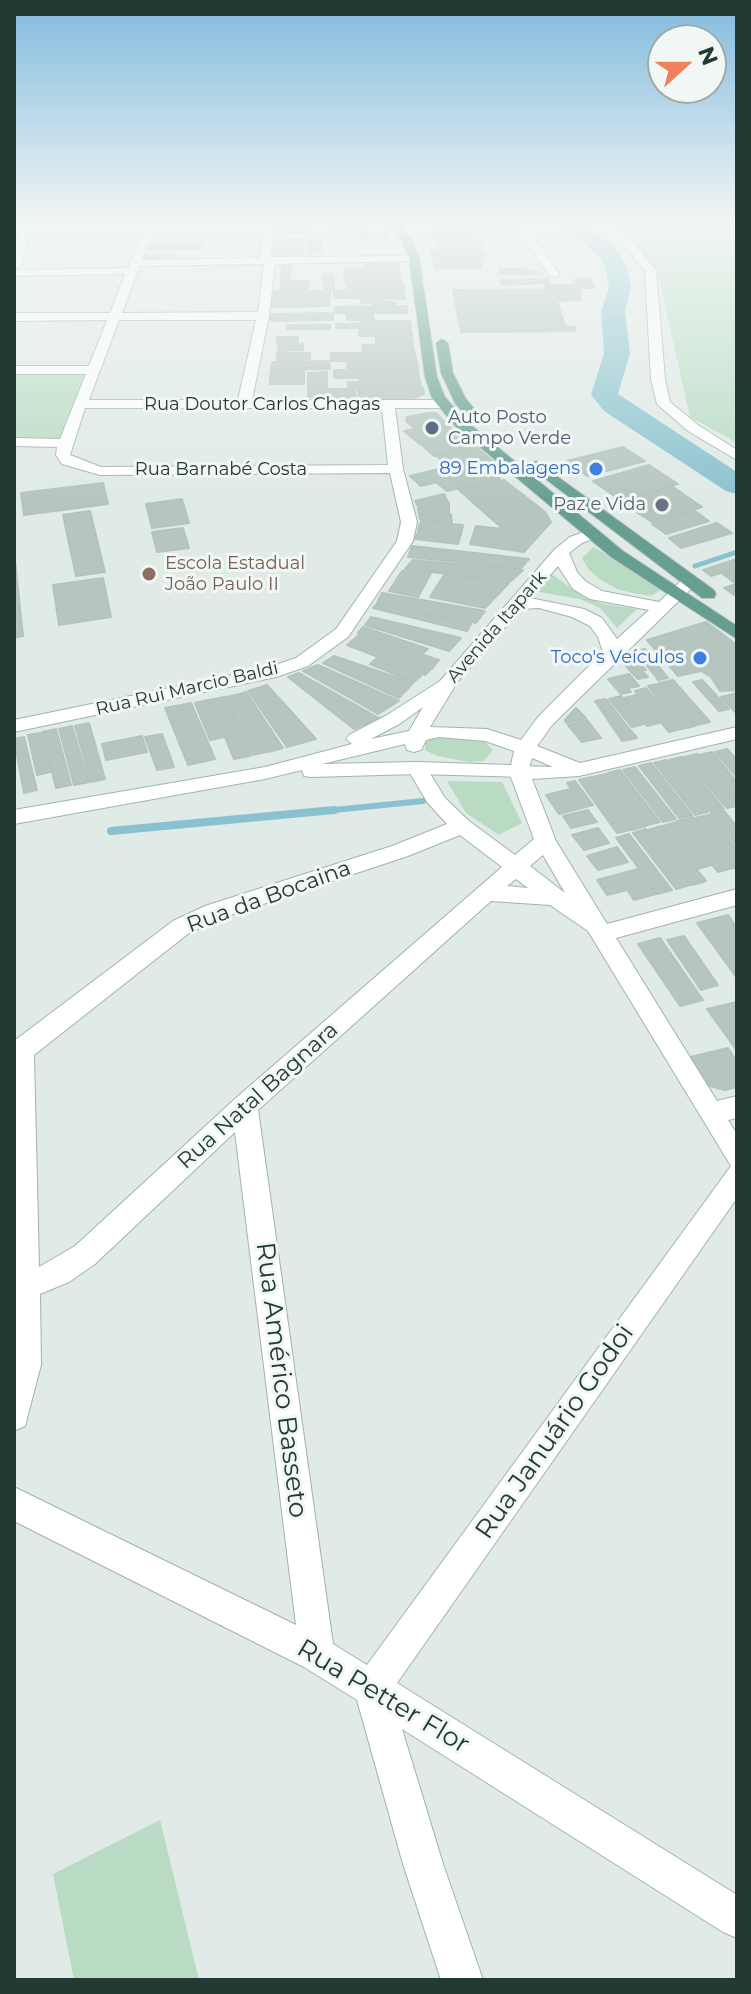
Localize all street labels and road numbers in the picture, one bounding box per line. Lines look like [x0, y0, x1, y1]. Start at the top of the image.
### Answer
street label: Rua Doutor Carlos Chagas [144, 394, 380, 416]
street label: Rua Barnabé Costa [135, 459, 307, 481]
street label: Avenida Itapark [443, 567, 551, 687]
street label: Rua Rui Marcio Baldi [94, 657, 280, 721]
street label: Rua da Bocaina [183, 855, 355, 939]
street label: Rua Natal Bagnara [172, 1017, 344, 1175]
street label: Rua Américo Basseto [249, 1240, 313, 1520]
street label: Rua Januário Godoi [469, 1319, 641, 1545]
street label: Rua Petter Flor [291, 1633, 475, 1761]

